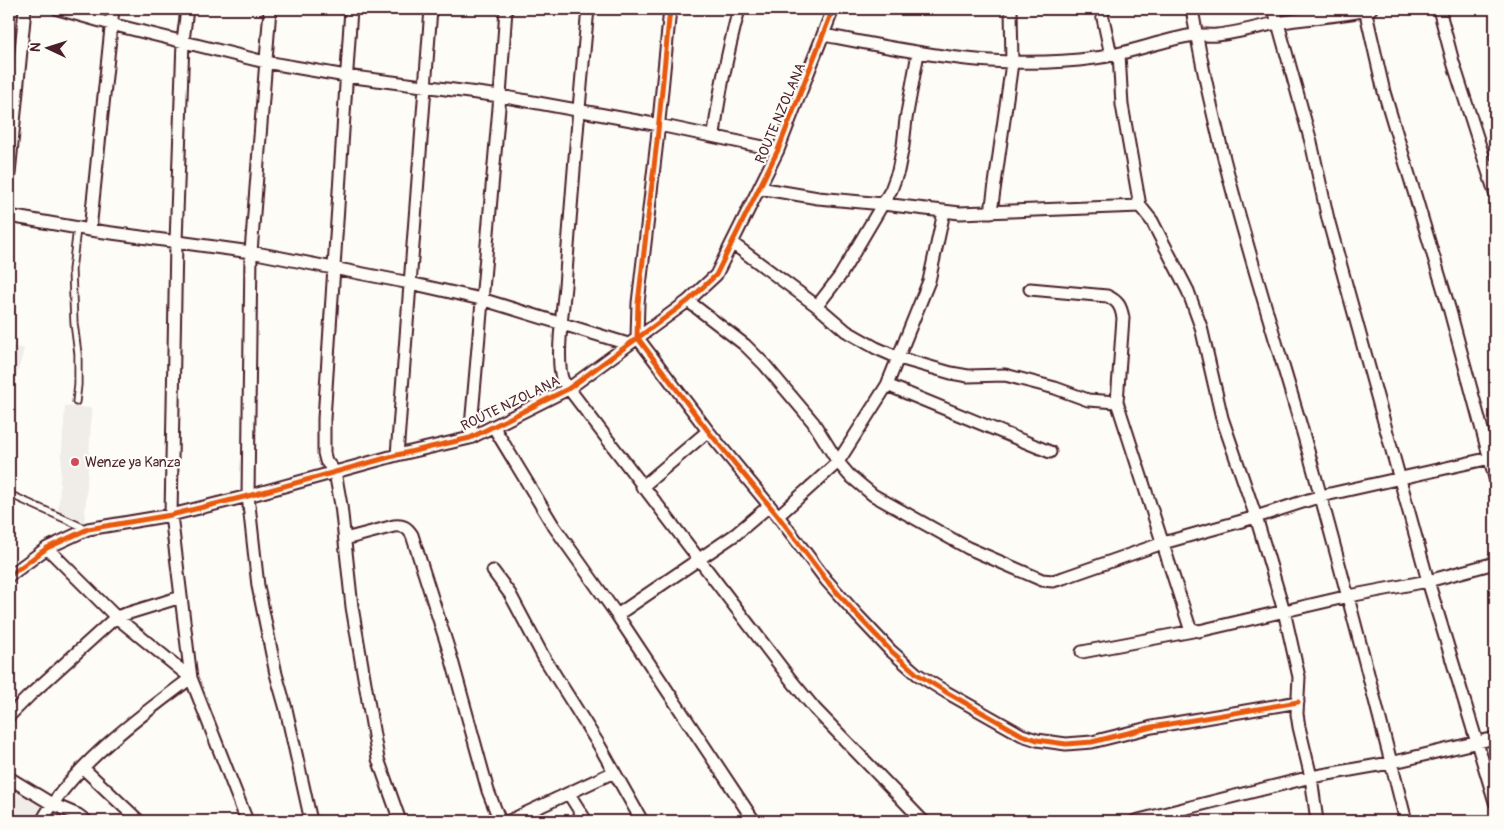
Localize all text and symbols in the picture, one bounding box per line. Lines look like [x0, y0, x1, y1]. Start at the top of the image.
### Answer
north arrow [22, 22, 72, 72]
text: N [27, 42, 44, 52]
street label: ROUTE NZOLANA [752, 60, 809, 166]
street label: ROUTE NZOLANA [458, 372, 562, 435]
place label: Wenze ya Kanza [85, 454, 181, 471]
marker: Wenze ya Kanza [69, 456, 81, 468]

